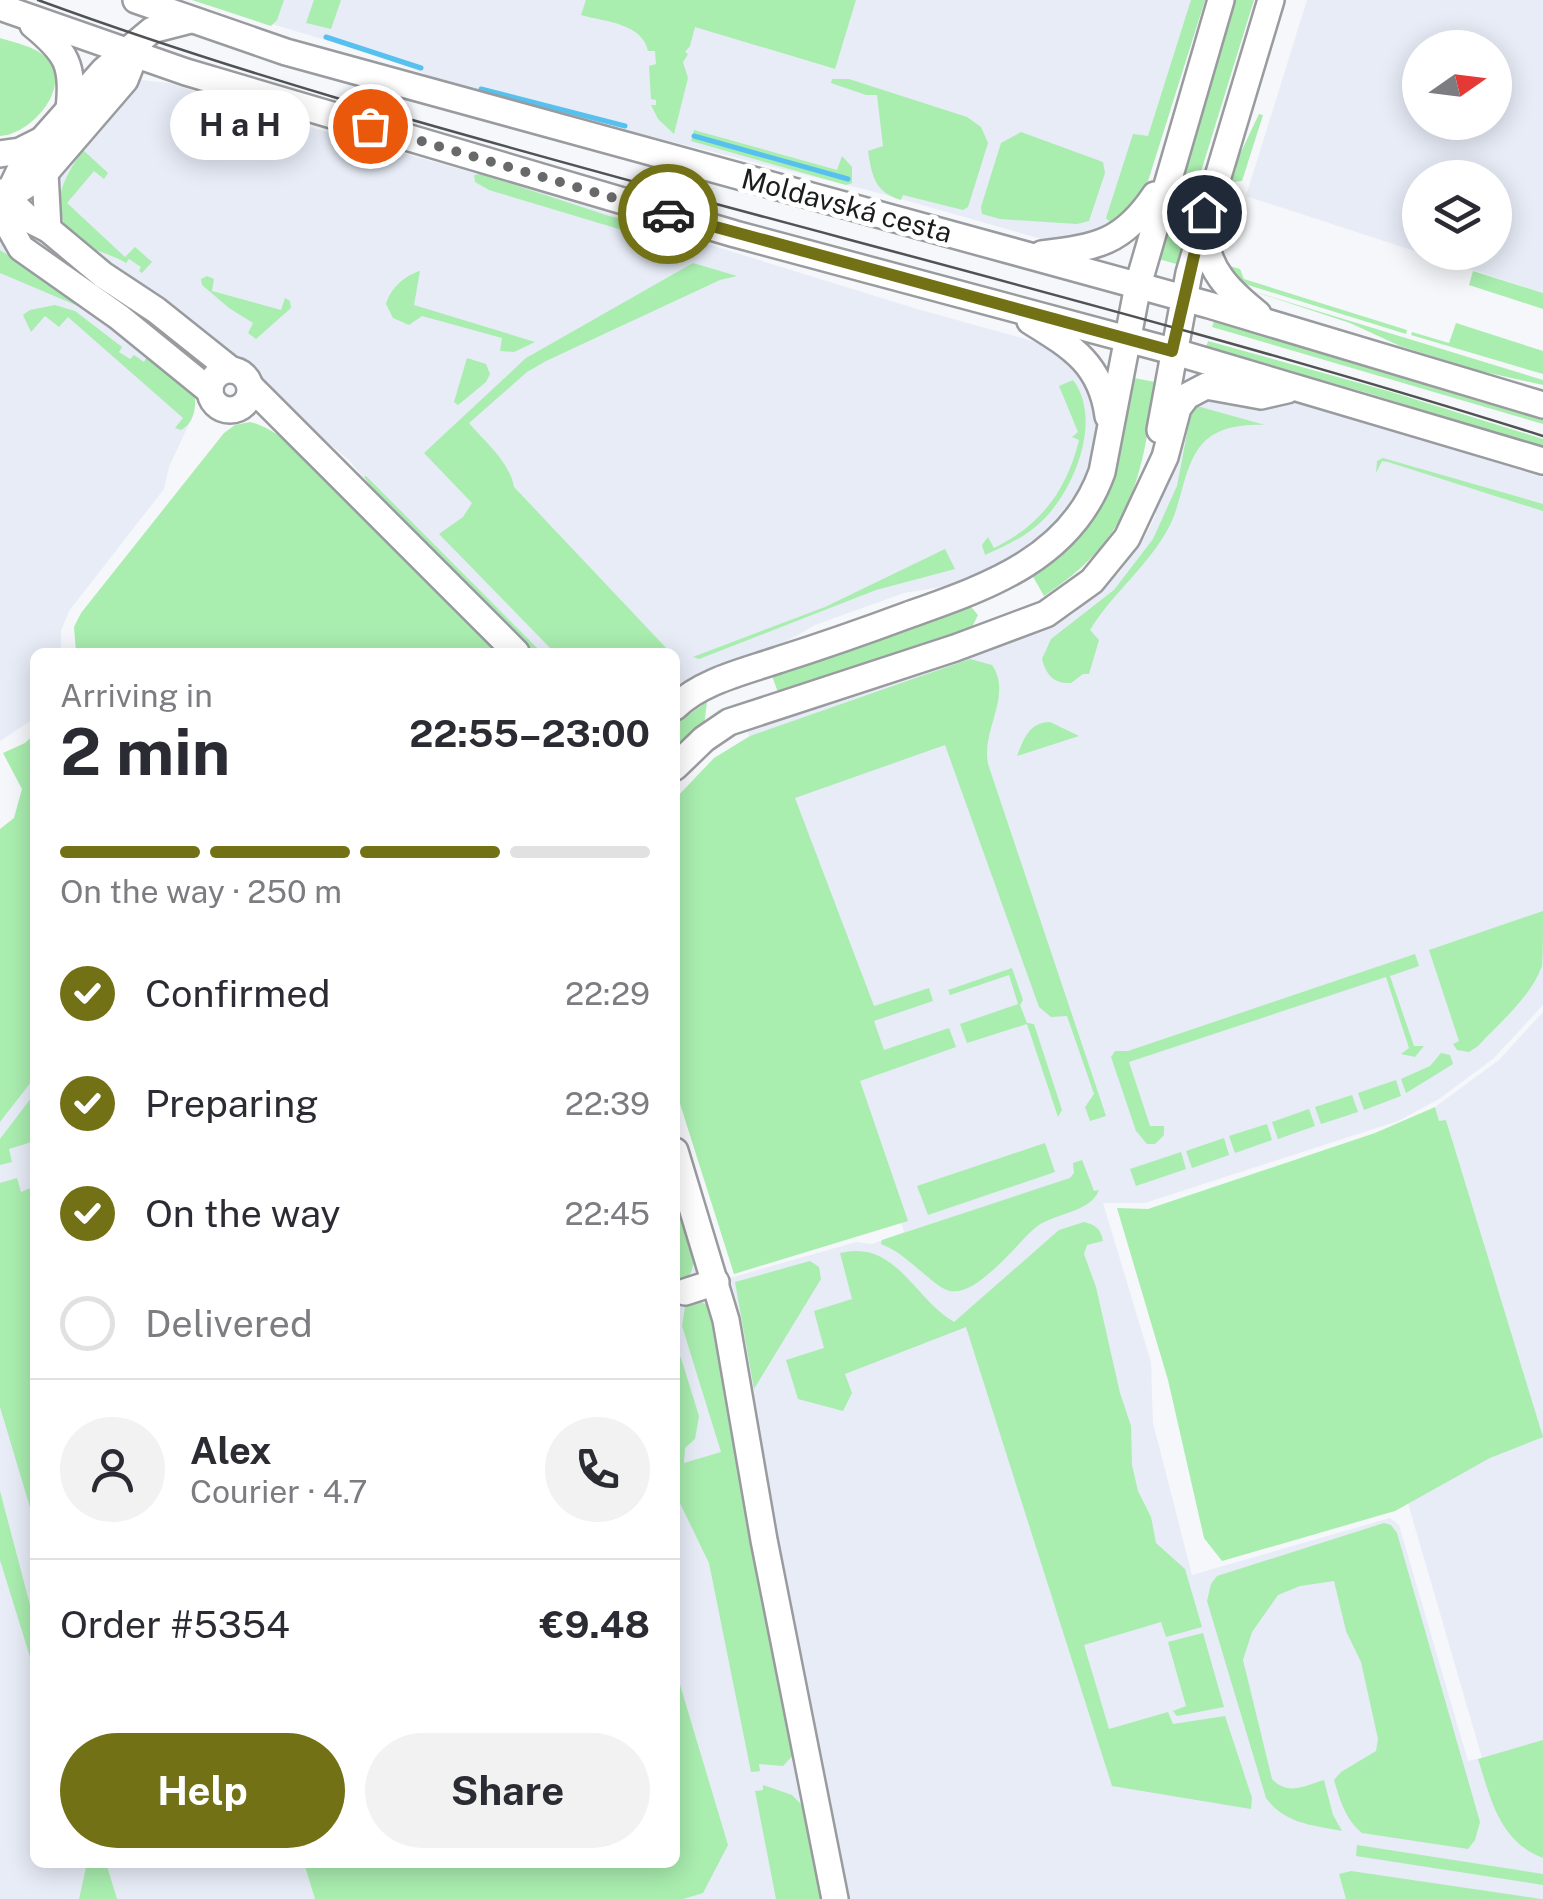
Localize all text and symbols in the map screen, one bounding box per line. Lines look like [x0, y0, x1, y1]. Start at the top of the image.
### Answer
north arrow [1402, 30, 1512, 140]
map controls [1402, 30, 1512, 270]
pin [328, 84, 413, 169]
callout: H a H [170, 91, 310, 161]
icon: bag [343, 99, 398, 154]
text: H a H [199, 106, 281, 143]
button: layers [1402, 160, 1512, 270]
street label: Moldavská cesta [738, 161, 956, 249]
courier [618, 164, 718, 264]
pin [1162, 170, 1247, 255]
icon: home [1177, 185, 1232, 240]
icon: car [641, 187, 696, 242]
text: Arriving in [60, 677, 213, 714]
text: 22:55–23:00 [409, 711, 650, 756]
text: 2 min [60, 713, 230, 790]
text: On the way · 250 m [60, 873, 342, 910]
icon: check [60, 966, 115, 1021]
text: Confirmed [145, 971, 330, 1016]
text: 22:29 [565, 975, 650, 1012]
icon: check [60, 1076, 115, 1131]
text: Preparing [145, 1081, 319, 1126]
text: 22:39 [565, 1085, 650, 1122]
icon: check [60, 1186, 115, 1241]
text: On the way [145, 1191, 341, 1236]
text: 22:45 [565, 1195, 650, 1232]
text: Delivered [145, 1301, 313, 1346]
button: person [60, 1417, 165, 1522]
button: phone [545, 1417, 650, 1522]
text: Alex [190, 1428, 272, 1473]
text: Courier · 4.7 [190, 1473, 367, 1510]
text: Order #5354 [60, 1602, 290, 1647]
text: €9.48 [540, 1602, 650, 1647]
button: Help [60, 1733, 345, 1848]
button: Share [365, 1733, 650, 1848]

